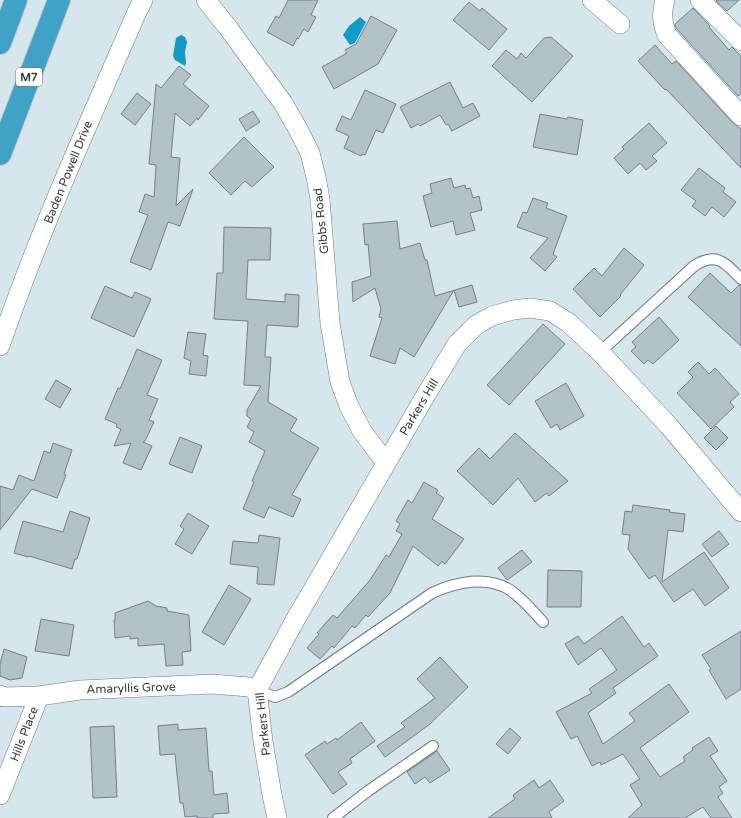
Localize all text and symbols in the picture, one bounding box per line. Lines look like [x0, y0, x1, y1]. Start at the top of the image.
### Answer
road number: M7 [16, 68, 42, 86]
street label: Baden Powell Drive [41, 118, 95, 226]
street label: Gibbs Road [311, 187, 331, 255]
street label: Parkers Hill [397, 376, 441, 438]
street label: Amaryllis Grove [86, 679, 176, 697]
street label: Parkers Hill [253, 692, 273, 756]
street label: Hills Place [7, 704, 41, 763]

